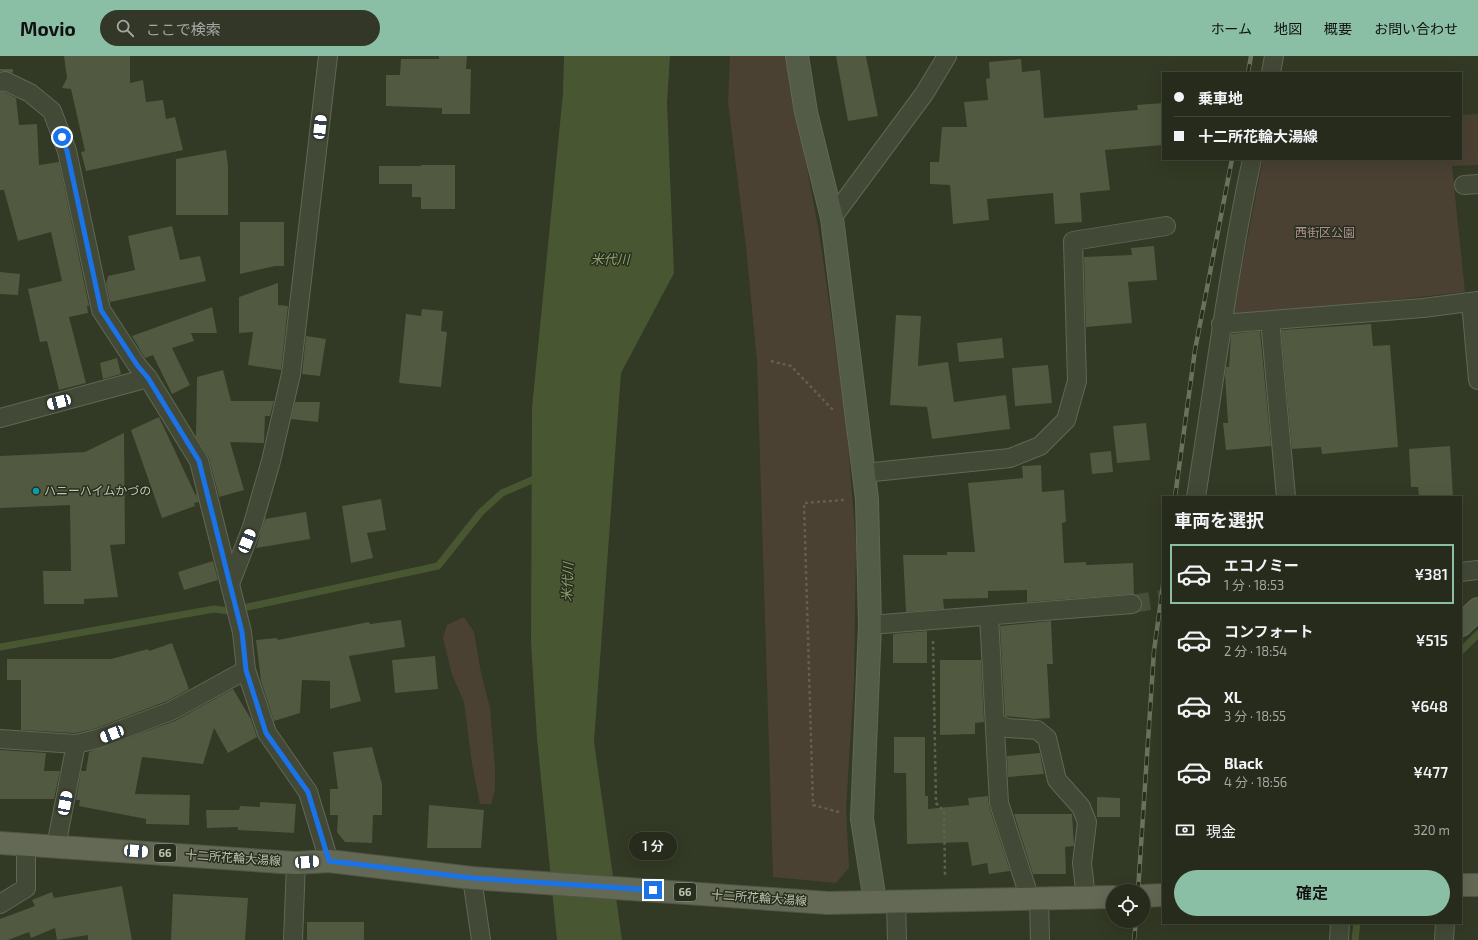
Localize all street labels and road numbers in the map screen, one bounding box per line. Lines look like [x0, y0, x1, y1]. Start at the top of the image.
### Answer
road number: 66 [154, 844, 176, 862]
street label: 十二所花輪大湯線 [185, 847, 281, 867]
road number: 66 [674, 883, 696, 901]
street label: 十二所花輪大湯線 [711, 887, 807, 907]

